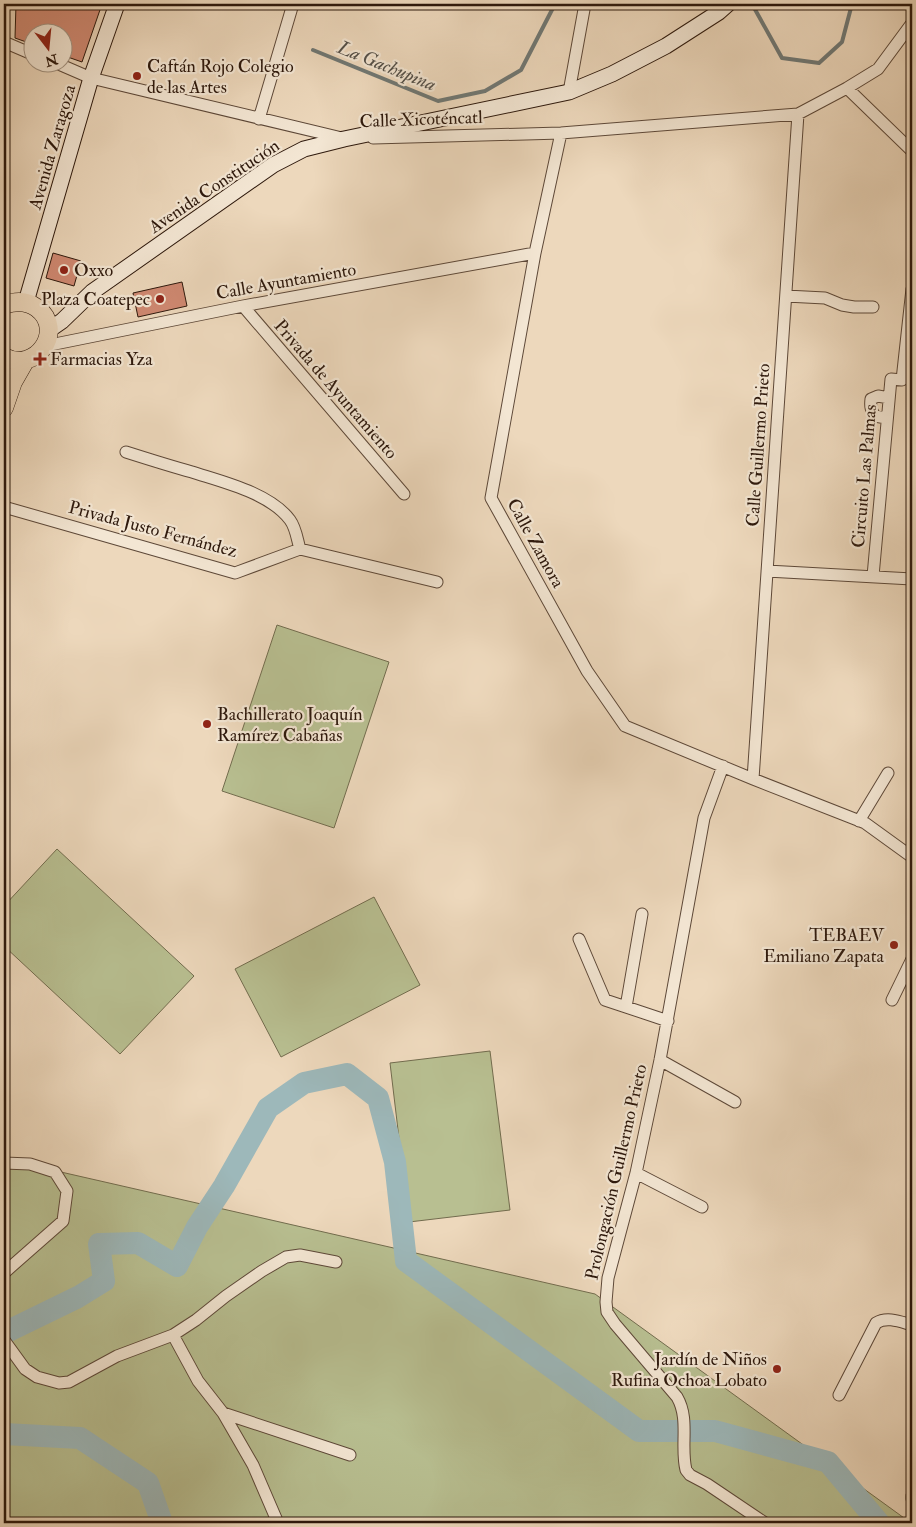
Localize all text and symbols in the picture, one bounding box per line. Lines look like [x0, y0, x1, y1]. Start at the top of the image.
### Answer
north arrow [22, 22, 72, 72]
water label: La Gachupina [333, 35, 439, 97]
text: N [43, 50, 61, 70]
place label: Caftán Rojo Colegio de las Artes [147, 55, 294, 99]
marker: Caftán Rojo Colegio de las Artes [131, 70, 143, 82]
street label: Avenida Zaragoza [23, 81, 81, 213]
street label: Calle Xicoténcatl [359, 106, 483, 133]
street label: Avenida Constitución [144, 134, 284, 239]
street label: Calle Ayuntamiento [214, 258, 358, 305]
place label: Oxxo [74, 259, 113, 282]
marker: Oxxo [58, 264, 70, 276]
place label: Plaza Coatepec [41, 288, 150, 311]
marker: Plaza Coatepec [154, 293, 166, 305]
street label: Privada de Ayuntamiento [269, 315, 403, 464]
place label: Farmacias Yza [50, 348, 153, 371]
marker: Farmacias Yza [34, 353, 46, 365]
street label: Calle Guillermo Prieto [741, 362, 776, 527]
street label: Circuito Las Palmas [847, 403, 882, 549]
street label: Calle Zamora [502, 495, 570, 592]
street label: Privada Justo Fernández [66, 496, 240, 563]
place label: Bachillerato Joaquín Ramírez Cabañas [217, 703, 363, 747]
marker: Bachillerato Joaquín Ramírez Cabañas [201, 718, 213, 730]
place label: TEBAEV Emiliano Zapata [763, 924, 885, 968]
marker: TEBAEV Emiliano Zapata [888, 939, 900, 951]
street label: Prolongación Guillermo Prieto [580, 1062, 653, 1282]
place label: Jardín de Niños Rufina Ochoa Lobato [611, 1348, 767, 1392]
marker: Jardín de Niños Rufina Ochoa Lobato [771, 1363, 783, 1375]

